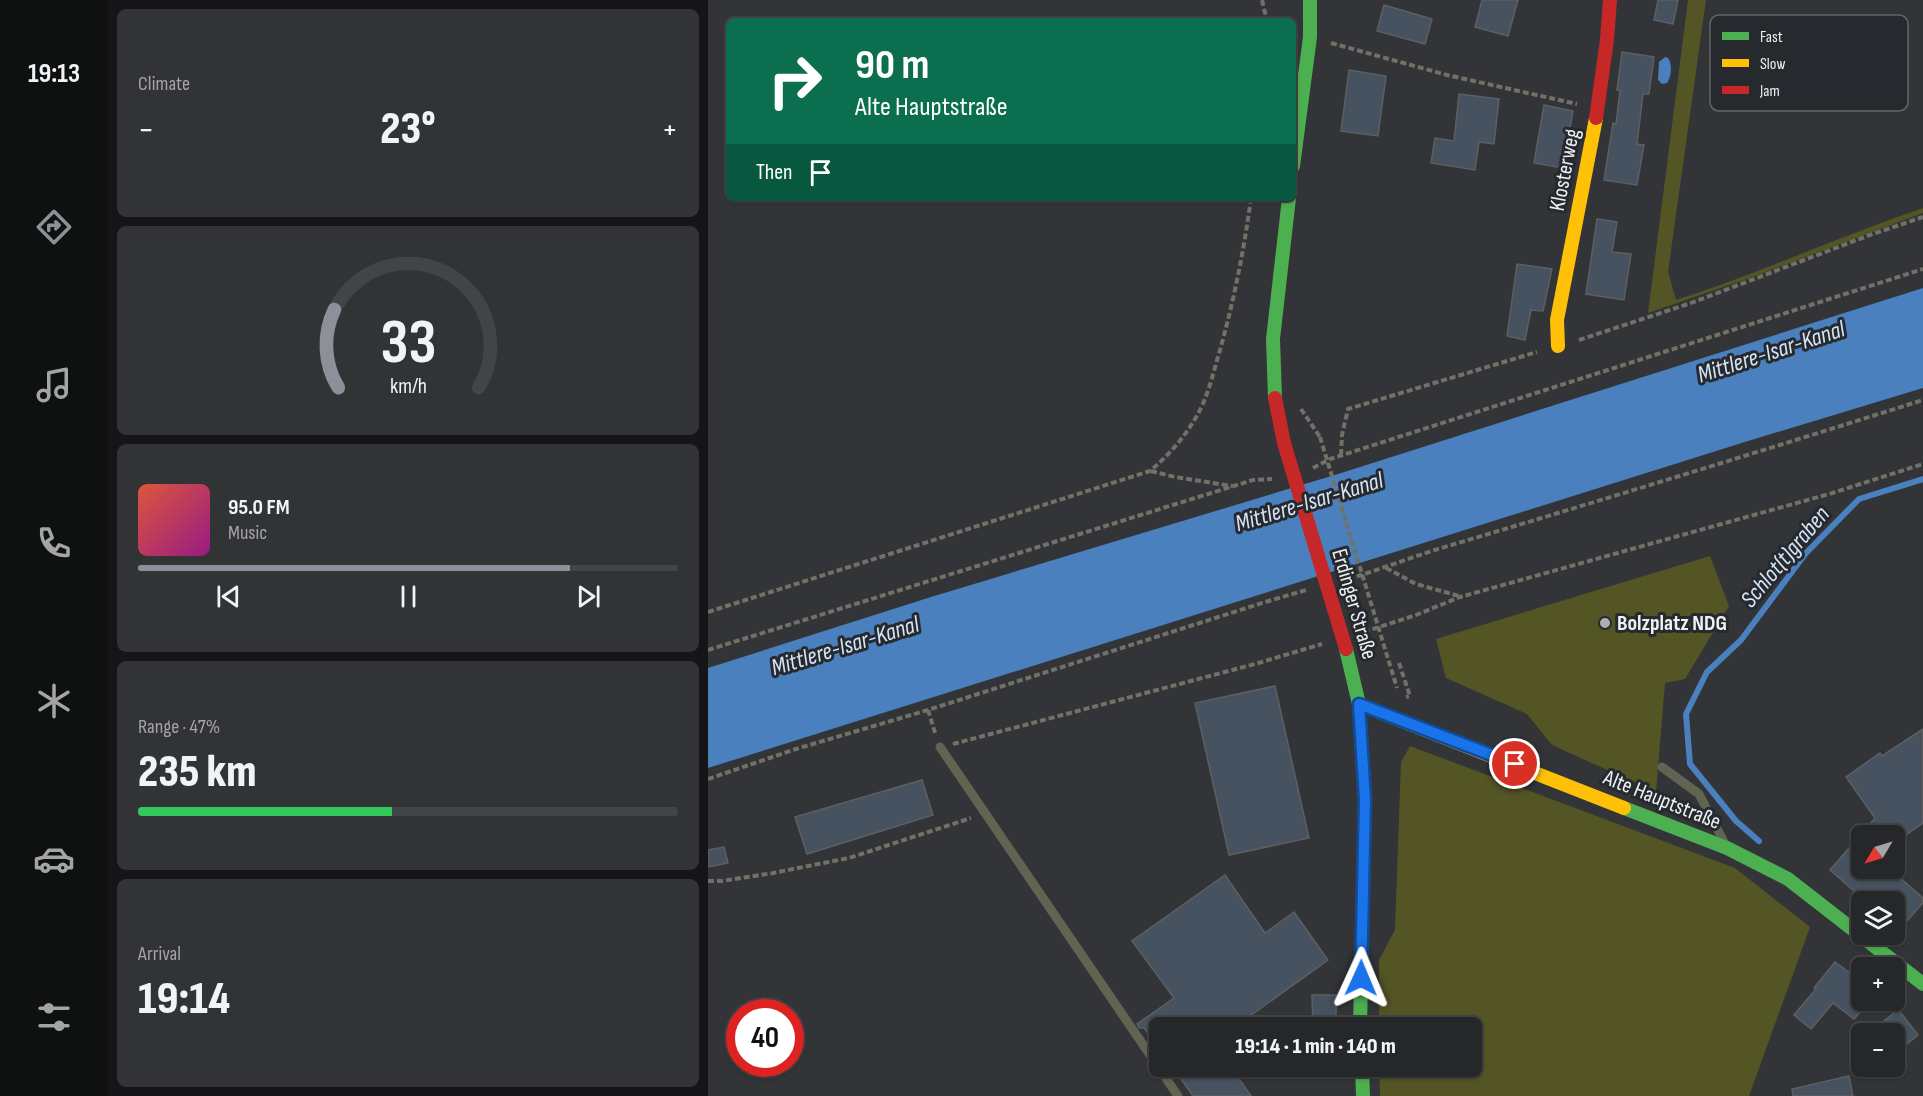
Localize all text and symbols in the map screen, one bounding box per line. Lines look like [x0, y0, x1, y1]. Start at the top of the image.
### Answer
legend [1710, 15, 1908, 111]
text: Fast [1760, 28, 1783, 47]
text: 90 m [855, 40, 929, 91]
icon: right [756, 42, 834, 120]
text: Slow [1760, 55, 1785, 74]
text: 19:13 [28, 58, 80, 90]
text: Climate [138, 72, 190, 96]
text: Jam [1759, 82, 1780, 101]
text: Alte Hauptstraße [855, 91, 1008, 123]
text: 23° [380, 102, 436, 157]
text: − [138, 110, 154, 150]
text: + [662, 110, 678, 150]
street label: Klosterweg [1544, 126, 1586, 213]
icon: arrive [804, 156, 837, 189]
text: Then [756, 159, 792, 186]
icon: directions [33, 206, 75, 248]
text: 33 [380, 306, 436, 381]
water label: Mittlere-Isar-Kanal [1694, 314, 1849, 389]
icon: music [33, 364, 75, 406]
text: km/h [389, 374, 427, 399]
water label: Mittlere-Isar-Kanal [1232, 466, 1387, 538]
text: 95.0 FM [228, 494, 290, 521]
water label: Schlot(t)graben [1734, 500, 1836, 614]
text: Music [228, 521, 267, 545]
icon: phone [33, 522, 75, 564]
street label: Erdinger Straße [1325, 546, 1383, 662]
icon: previous [212, 580, 245, 613]
icon: pause [392, 580, 425, 613]
icon: next [572, 580, 605, 613]
water label: Mittlere-Isar-Kanal [768, 610, 923, 682]
place label: Bolzplatz NDG [1617, 610, 1727, 637]
marker: Bolzplatz NDG [1598, 616, 1612, 630]
icon: climate [33, 680, 75, 722]
text: Range · 47% [138, 715, 220, 739]
pin [1489, 738, 1540, 789]
text: 235 km [138, 745, 257, 800]
icon: arrive [1498, 747, 1531, 780]
street label: Alte Hauptstraße [1598, 764, 1725, 836]
north arrow [1851, 825, 1905, 879]
map controls [1851, 825, 1905, 1077]
icon: car [33, 838, 75, 880]
button: layers [1851, 891, 1905, 945]
text: Arrival [138, 942, 181, 966]
position arrow [1329, 946, 1393, 1010]
button: + [1851, 957, 1905, 1011]
text: 19:14 [138, 972, 230, 1027]
icon: filters [33, 996, 75, 1038]
speed limit sign: 40 [726, 999, 804, 1077]
button: − [1851, 1023, 1905, 1077]
text: 19:14 · 1 min · 140 m [1235, 1033, 1396, 1060]

